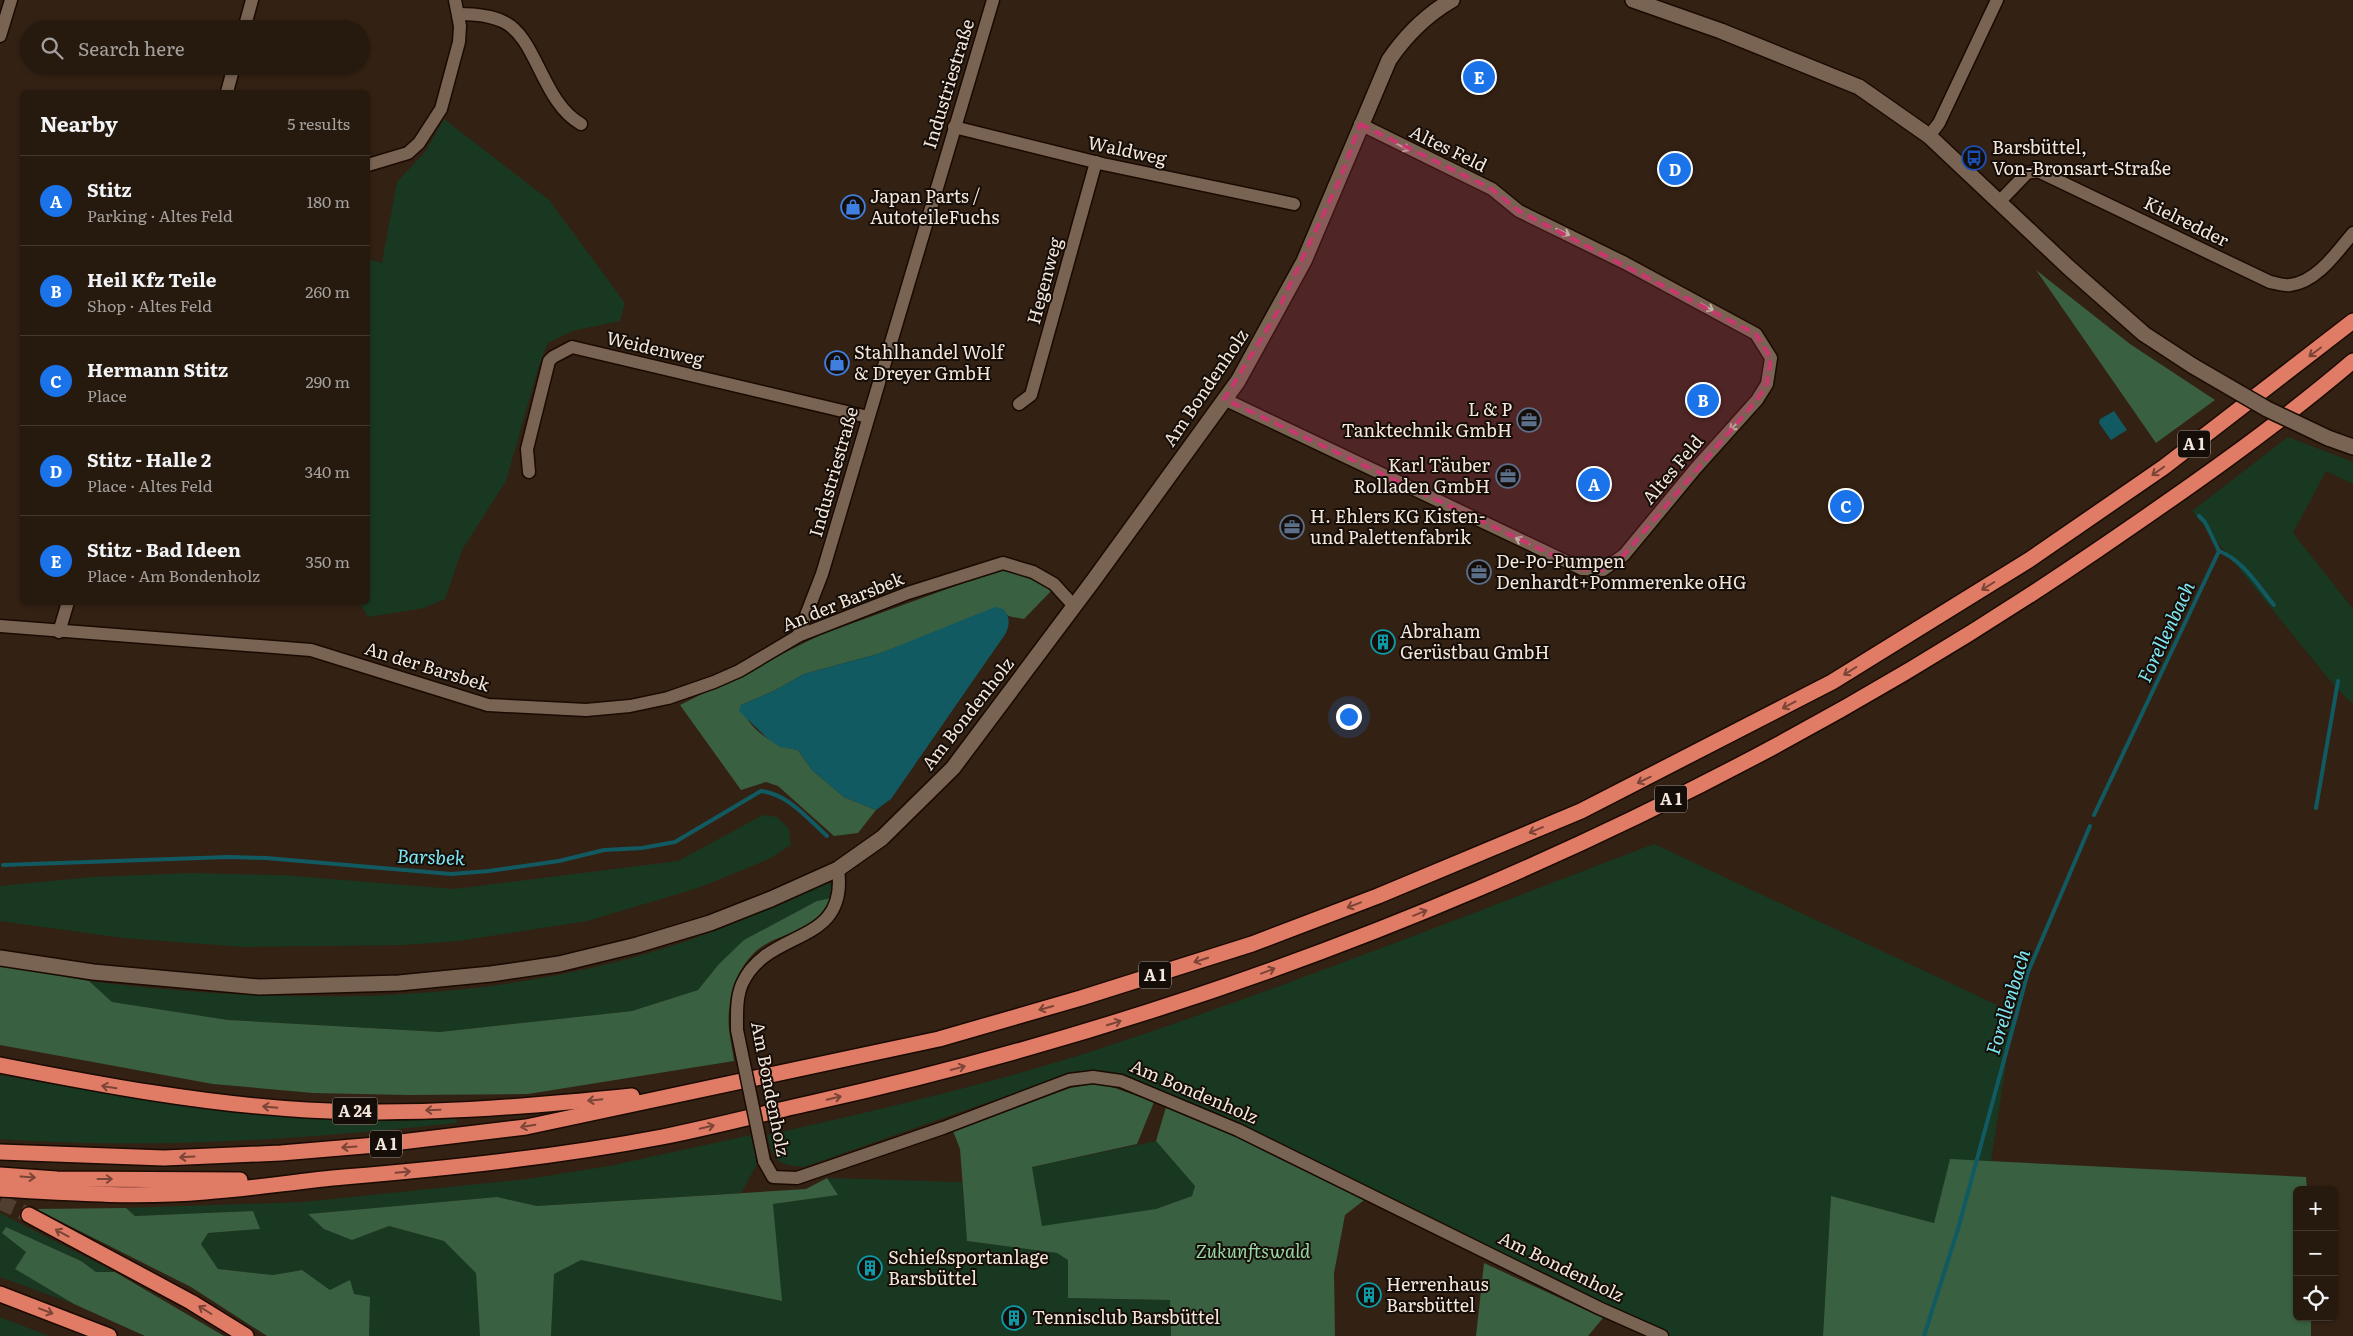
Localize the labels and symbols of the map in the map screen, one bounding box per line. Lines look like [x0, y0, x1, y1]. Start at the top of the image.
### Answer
street label: Industriestraße [915, 15, 980, 152]
pin: E [1463, 58, 1495, 96]
street label: Altes Feld [1405, 117, 1492, 178]
street label: Waldweg [1085, 128, 1170, 171]
place label: Barsbüttel, Von-Bronsart-Straße [1992, 133, 2171, 181]
one-way arrow [1395, 143, 1410, 152]
bus stop icon: Barsbüttel, Von-Bronsart-Straße [1961, 145, 1987, 171]
pin: D [1659, 150, 1691, 188]
place label: Japan Parts / AutoteileFuchs [870, 182, 999, 230]
street label: Kielredder [2140, 188, 2234, 253]
shop icon: Japan Parts / AutoteileFuchs [840, 194, 866, 220]
one-way arrow [1555, 227, 1570, 237]
street label: Hegenweg [1019, 233, 1068, 327]
one-way arrow [1699, 302, 1714, 312]
street label: Weidenweg [604, 323, 708, 372]
street label: Am Bondenholz [1155, 323, 1254, 451]
place label: Stahlhandel Wolf & Dreyer GmbH [854, 338, 1005, 386]
one-way arrow [2308, 347, 2322, 357]
shop icon: Stahlhandel Wolf & Dreyer GmbH [824, 350, 850, 376]
pin: B [1687, 381, 1719, 419]
place label: L & P Tanktechnik GmbH [1342, 395, 1512, 443]
street label: Industriestraße [801, 403, 864, 540]
office icon: L & P Tanktechnik GmbH [1516, 407, 1542, 433]
one-way arrow [1729, 418, 1741, 431]
street label: Altes Feld [1635, 428, 1709, 510]
road number: A 1 [2178, 430, 2210, 458]
place label: Karl Täuber Rolladen GmbH [1354, 451, 1490, 499]
office icon: Karl Täuber Rolladen GmbH [1495, 463, 1521, 489]
pin: A [1578, 465, 1610, 503]
one-way arrow [2151, 466, 2165, 476]
pin: C [1830, 487, 1862, 525]
place label: H. Ehlers KG Kisten- und Palettenfabrik [1310, 502, 1485, 550]
office icon: H. Ehlers KG Kisten- und Palettenfabrik [1279, 514, 1305, 540]
one-way arrow [1515, 536, 1530, 545]
place label: De-Po-Pumpen Denhardt+Pommerenke oHG [1496, 547, 1747, 595]
office icon: De-Po-Pumpen Denhardt+Pommerenke oHG [1466, 559, 1492, 585]
street label: An der Barsbek [778, 564, 908, 637]
water label: Forellenbach [2129, 576, 2201, 687]
one-way arrow [1981, 580, 1995, 591]
place label: Abraham Gerüstbau GmbH [1400, 617, 1550, 665]
building icon: Abraham Gerüstbau GmbH [1370, 629, 1396, 655]
street label: An der Barsbek [362, 634, 494, 698]
street label: Am Bondenholz [914, 651, 1020, 775]
one-way arrow [1843, 667, 1857, 677]
one-way arrow [1781, 700, 1796, 710]
your location [1336, 704, 1362, 730]
one-way arrow [1637, 775, 1652, 785]
road number: A 1 [1655, 786, 1687, 812]
one-way arrow [1529, 826, 1544, 836]
water label: Barsbek [396, 841, 466, 871]
one-way arrow [1346, 902, 1361, 911]
one-way arrow [1412, 907, 1427, 917]
water label: Forellenbach [1978, 946, 2036, 1058]
one-way arrow [1193, 956, 1209, 965]
road number: A 1 [1139, 962, 1171, 988]
one-way arrow [1260, 966, 1275, 975]
one-way arrow [1038, 1004, 1054, 1014]
one-way arrow [1106, 1017, 1122, 1027]
street label: Am Bondenholz [745, 1019, 798, 1159]
street label: Am Bondenholz [1126, 1051, 1263, 1130]
one-way arrow [950, 1063, 966, 1072]
one-way arrow [102, 1081, 118, 1091]
one-way arrow [825, 1093, 841, 1102]
one-way arrow [587, 1095, 603, 1105]
road number: A 24 [332, 1098, 378, 1124]
one-way arrow [263, 1102, 279, 1111]
one-way arrow [425, 1106, 441, 1115]
one-way arrow [699, 1121, 715, 1131]
one-way arrow [520, 1122, 536, 1132]
road number: A 1 [370, 1130, 402, 1158]
one-way arrow [342, 1143, 358, 1152]
one-way arrow [179, 1152, 195, 1161]
one-way arrow [394, 1167, 410, 1177]
one-way arrow [20, 1172, 36, 1182]
one-way arrow [97, 1174, 113, 1184]
street label: Am Bondenholz [1494, 1224, 1629, 1308]
one-way arrow [55, 1227, 70, 1237]
park label: Zukunftswald [1196, 1237, 1311, 1264]
place label: Schießsportanlage Barsbüttel [888, 1243, 1048, 1291]
building icon: Schießsportanlage Barsbüttel [857, 1255, 883, 1281]
place label: Herrenhaus Barsbüttel [1386, 1270, 1489, 1318]
building icon: Herrenhaus Barsbüttel [1356, 1282, 1382, 1308]
place label: Tennisclub Barsbüttel [1032, 1303, 1220, 1330]
one-way arrow [198, 1305, 212, 1315]
building icon: Tennisclub Barsbüttel [1001, 1305, 1027, 1331]
one-way arrow [37, 1307, 53, 1316]

